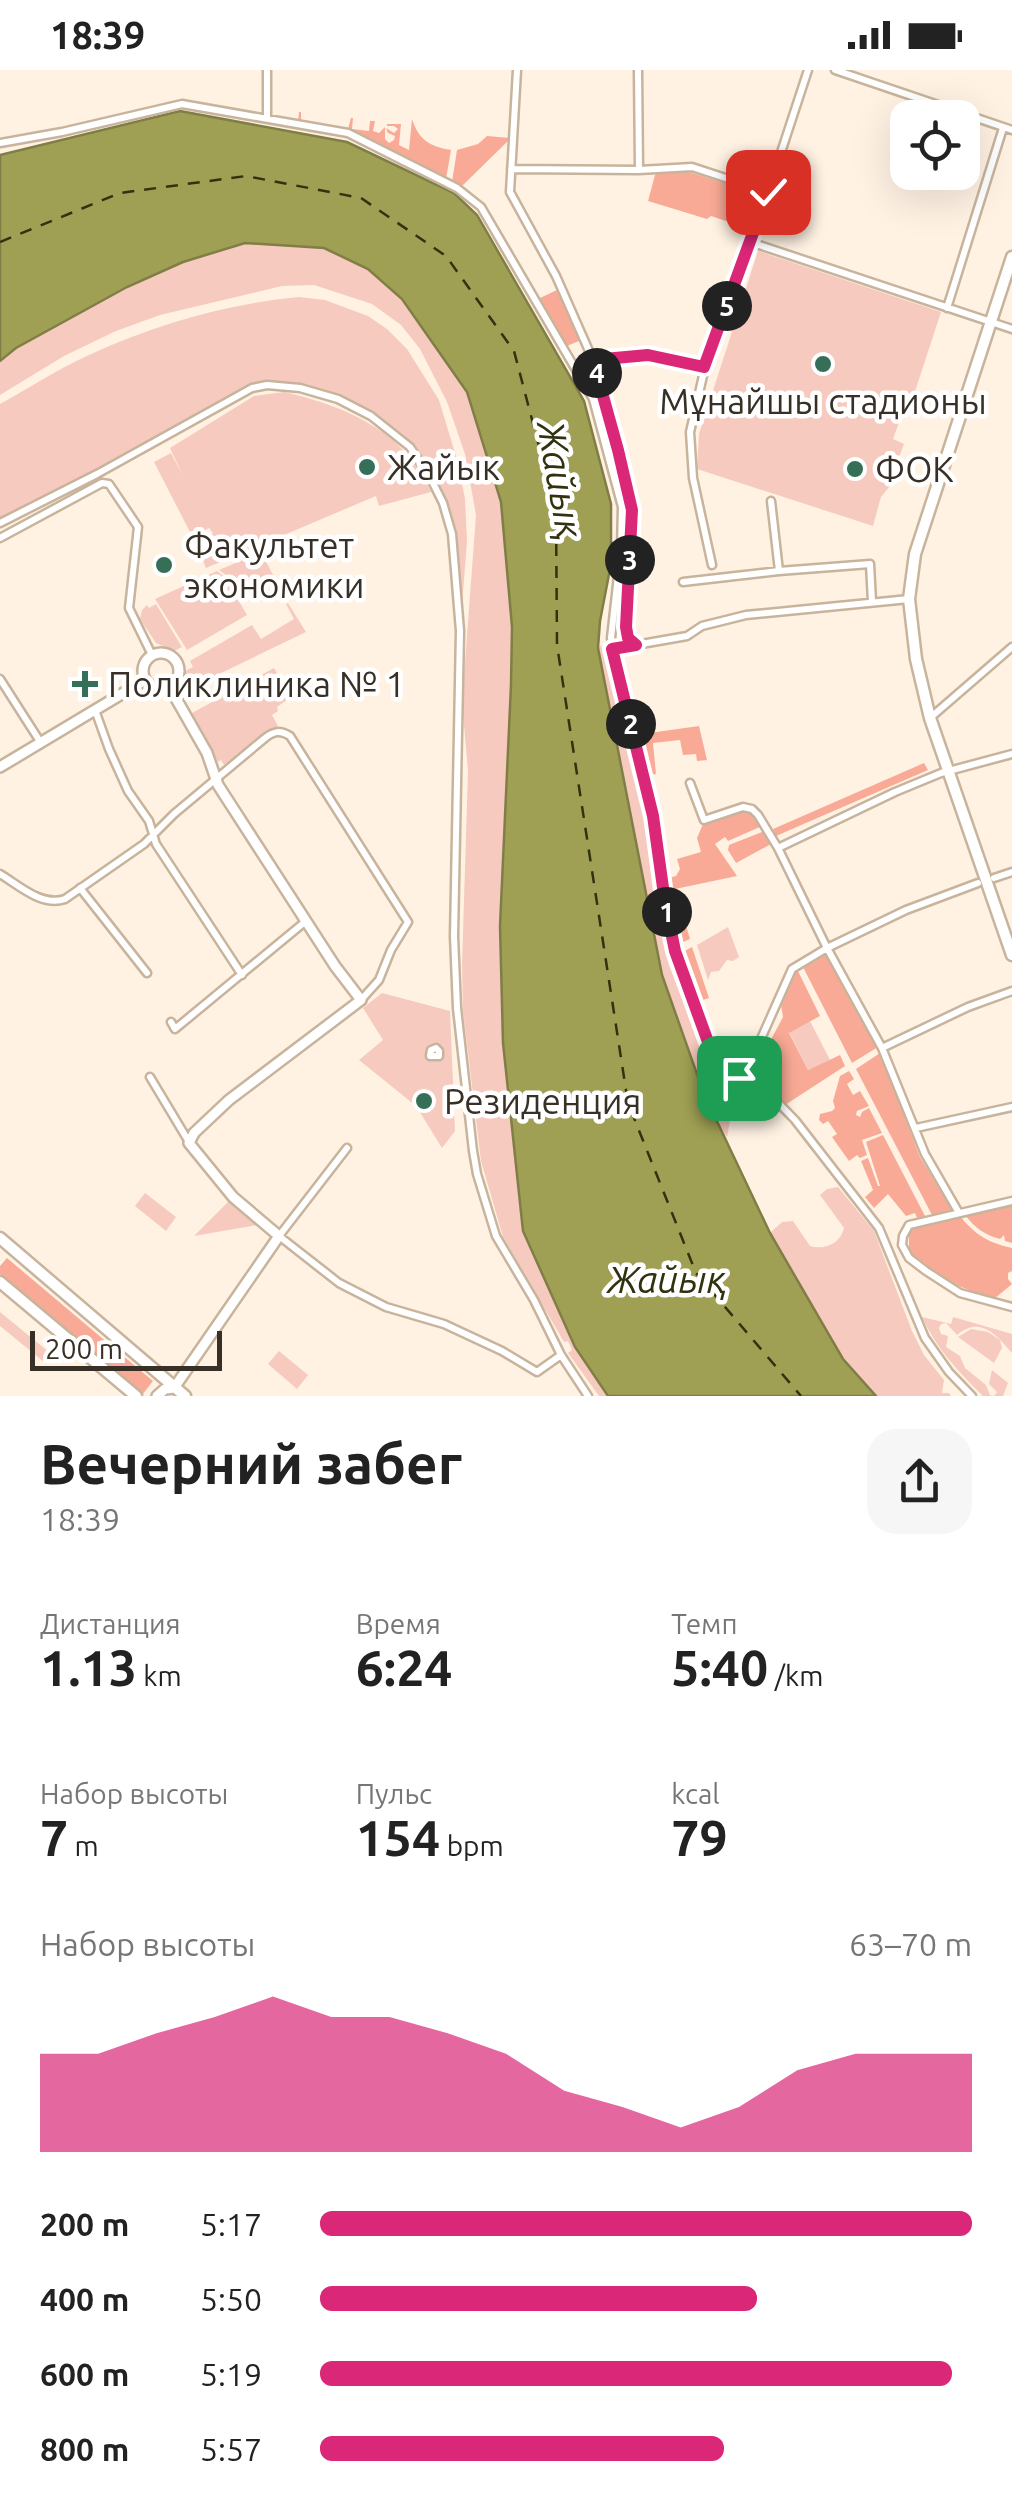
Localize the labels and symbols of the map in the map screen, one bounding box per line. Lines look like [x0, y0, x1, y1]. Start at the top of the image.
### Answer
pin [726, 150, 811, 235]
pin: 5 [702, 281, 752, 331]
pin: 4 [572, 348, 622, 398]
marker: Мұнайшы стадионы [812, 353, 834, 375]
place label: Мұнайшы стадионы [659, 381, 987, 421]
water label: Жайық [530, 416, 592, 542]
place label: Жайык [387, 447, 500, 487]
place label: ФОК [875, 449, 954, 489]
marker: Жайык [356, 456, 378, 478]
marker: ФОК [844, 458, 866, 480]
place label: Факультет экономики [184, 525, 365, 605]
pin: 3 [605, 535, 655, 585]
marker: Факультет экономики [153, 554, 175, 576]
place label: Поликлиника № 1 [108, 664, 405, 704]
marker: Поликлиника № 1 [72, 671, 98, 697]
pin: 2 [606, 699, 656, 749]
pin: 1 [642, 887, 692, 937]
pin [697, 1036, 782, 1121]
place label: Резиденция [444, 1081, 641, 1121]
marker: Резиденция [413, 1090, 435, 1112]
water label: Жайық [606, 1258, 726, 1300]
scale bar [30, 1326, 222, 1370]

